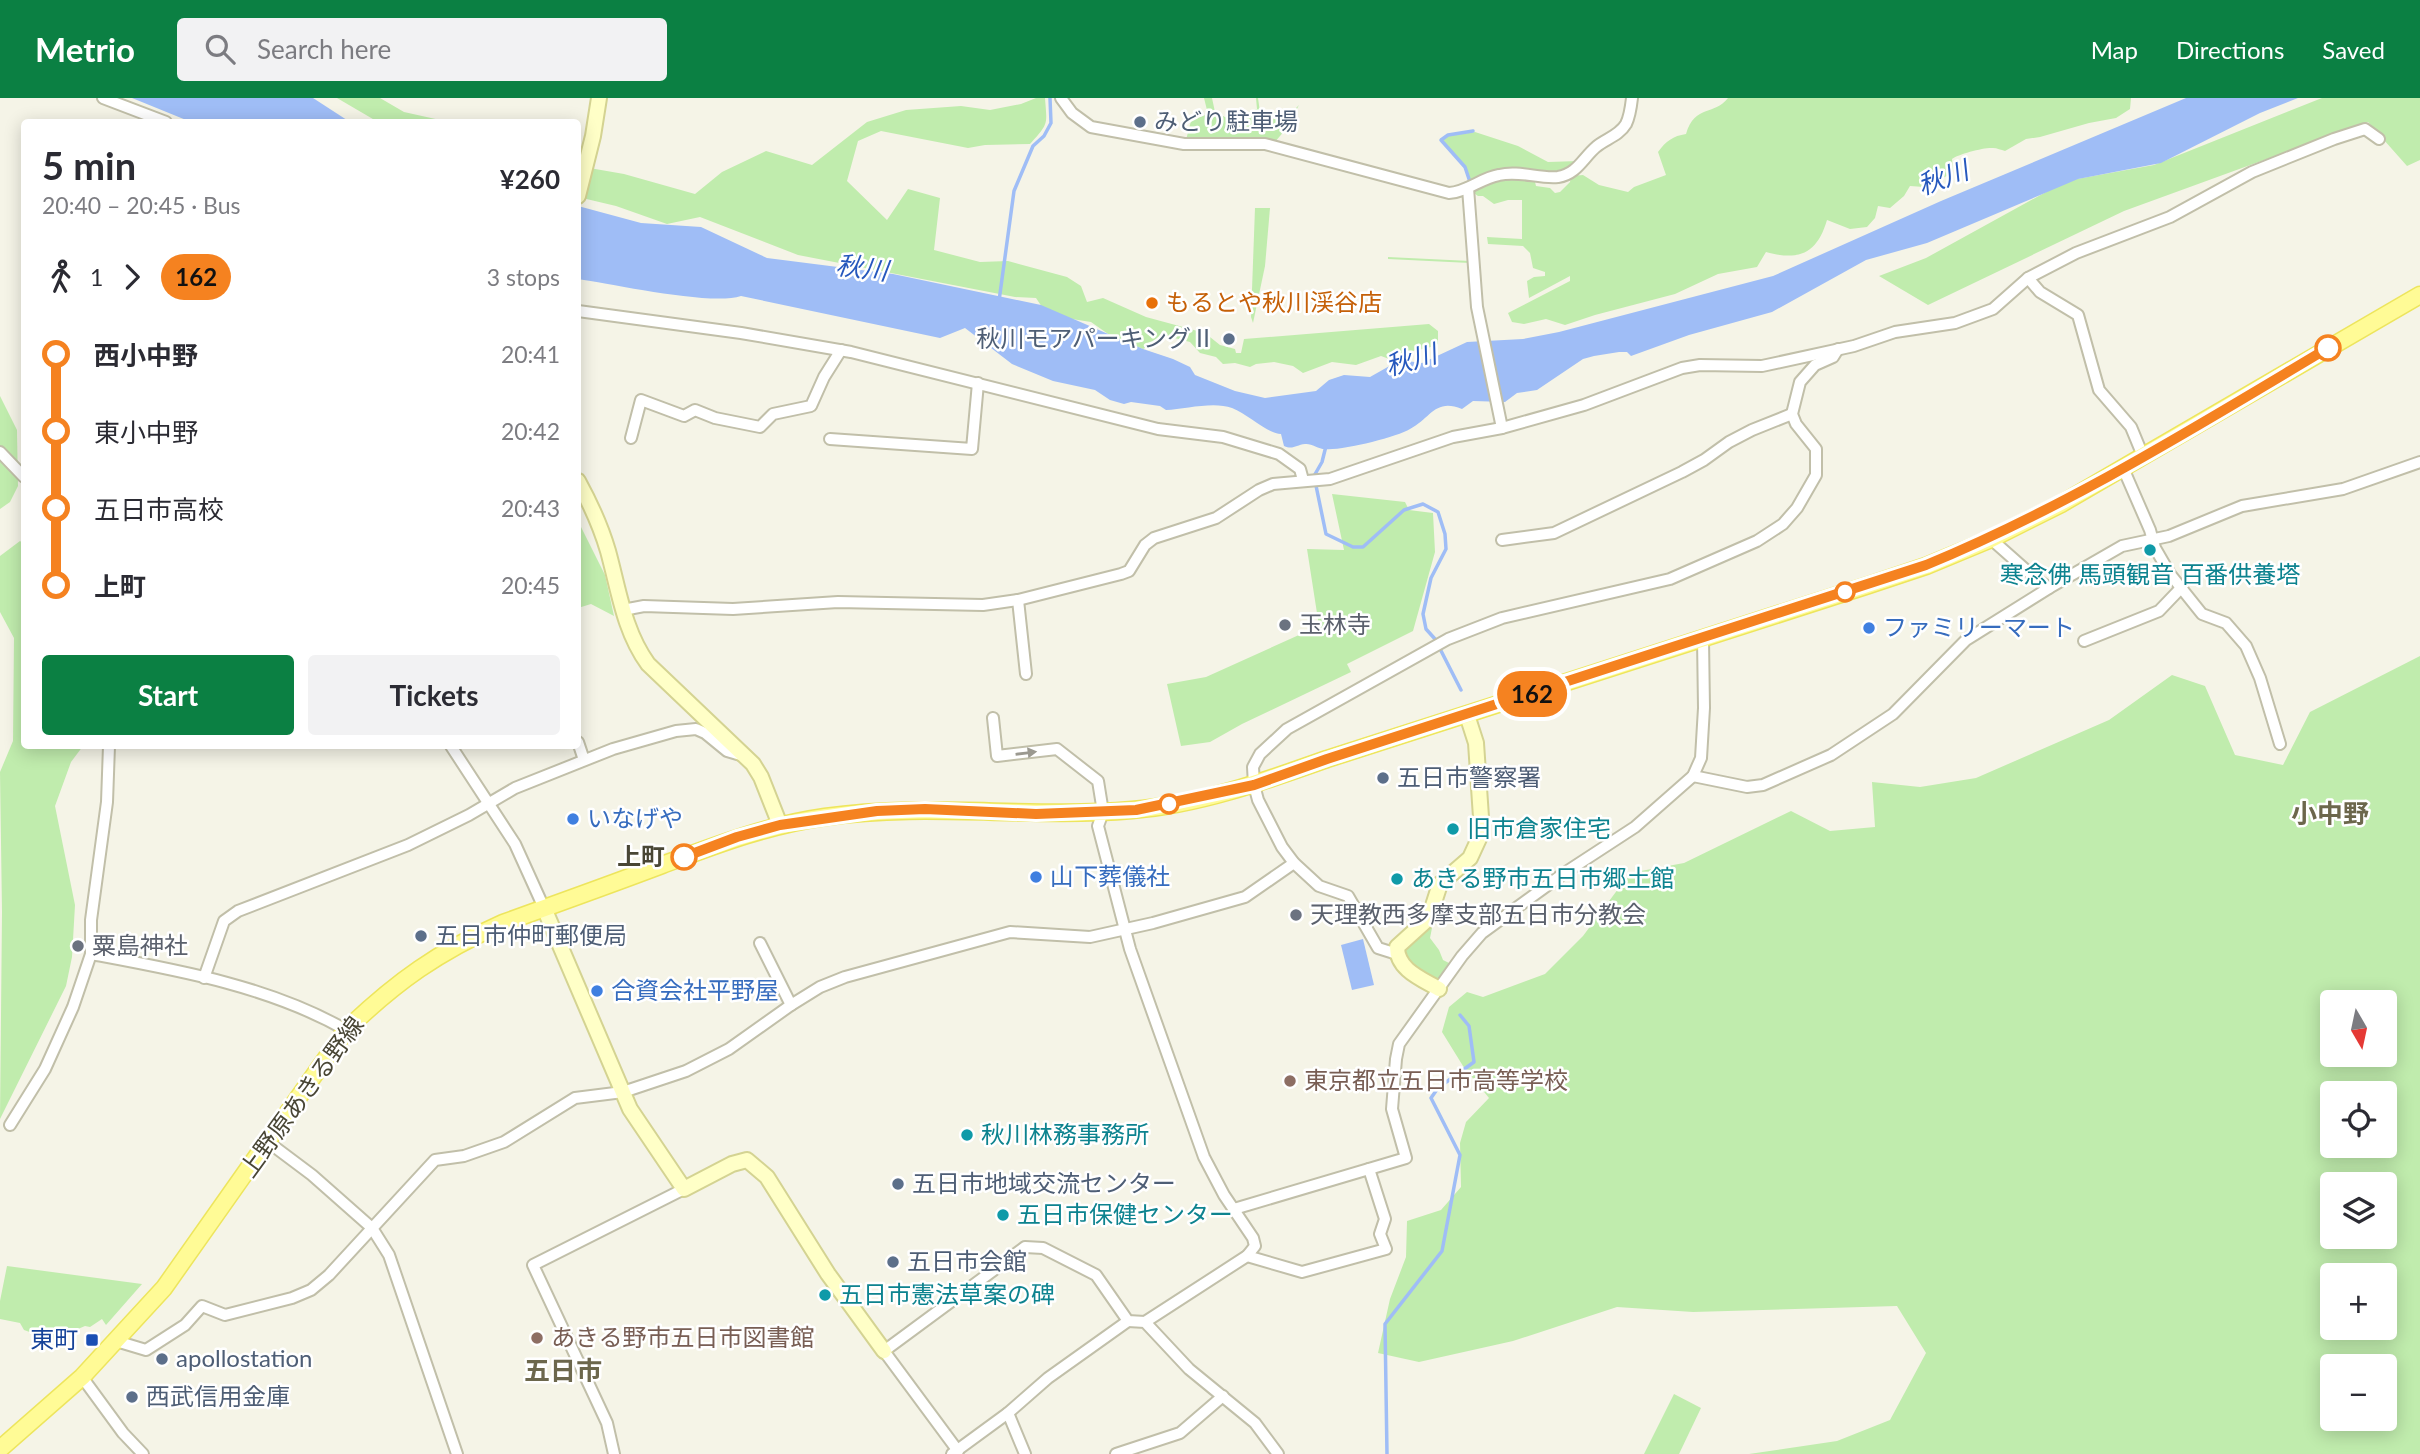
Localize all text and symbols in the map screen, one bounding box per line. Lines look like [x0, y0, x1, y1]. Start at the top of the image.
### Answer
search box [177, 18, 667, 81]
text: Metrio [35, 29, 135, 69]
icon: search [201, 30, 239, 68]
text: Search here [257, 33, 391, 65]
text: Map [2091, 35, 2138, 64]
text: Directions [2176, 35, 2284, 64]
text: Saved [2322, 35, 2385, 64]
place label: みどり駐車場 [1154, 106, 1298, 135]
marker: みどり駐車場 [1132, 114, 1148, 130]
text: 5 min [42, 142, 136, 188]
water label: 秋川 [1913, 152, 1975, 201]
text: ¥260 [500, 163, 560, 195]
text: 20:40 – 20:45 · Bus [42, 191, 241, 219]
water label: 秋川 [834, 248, 893, 286]
icon: walk [42, 258, 80, 296]
icon: forward [113, 258, 151, 296]
text: 162 [175, 262, 217, 291]
text: 1 [90, 263, 103, 291]
text: 3 stops [487, 263, 560, 291]
place label: もるとや秋川渓谷店 [1166, 287, 1382, 316]
marker: もるとや秋川渓谷店 [1144, 295, 1160, 311]
place label: 秋川モアパーキングⅡ [976, 323, 1215, 352]
marker: 秋川モアパーキングⅡ [1221, 331, 1237, 347]
unlabelled marker [2315, 335, 2341, 361]
water label: 秋川 [1381, 336, 1443, 382]
text: 西小中野 [94, 339, 198, 371]
text: 20:41 [501, 340, 560, 368]
text: 東小中野 [94, 416, 198, 448]
text: 20:42 [501, 417, 560, 445]
text: 五日市高校 [94, 493, 224, 525]
text: 20:43 [501, 494, 560, 522]
marker: 寒念佛 馬頭観音 百番供養塔 [2142, 542, 2158, 558]
place label: 寒念佛 馬頭観音 百番供養塔 [2000, 559, 2300, 588]
text: 上町 [94, 570, 146, 602]
text: 20:45 [501, 571, 560, 599]
unlabelled marker [1835, 582, 1855, 602]
place label: 玉林寺 [1299, 609, 1371, 638]
place label: ファミリーマート [1883, 612, 2075, 641]
marker: 玉林寺 [1277, 617, 1293, 633]
marker: ファミリーマート [1861, 620, 1877, 636]
button: Start [42, 655, 294, 735]
button: Tickets [308, 655, 560, 735]
line badge: 162 [1492, 671, 1572, 717]
text: 162 [1511, 679, 1553, 708]
one-way arrow [1015, 747, 1037, 758]
place label: 五日市警察署 [1397, 762, 1541, 791]
marker: 五日市警察署 [1375, 770, 1391, 786]
unlabelled marker [1159, 794, 1179, 814]
district label: 小中野 [2291, 797, 2369, 829]
place label: いなげや [587, 803, 683, 832]
marker: いなげや [565, 811, 581, 827]
place label: 旧市倉家住宅 [1467, 813, 1611, 842]
marker: 旧市倉家住宅 [1445, 821, 1461, 837]
place label: 上町 [617, 841, 665, 870]
marker: 上町 [671, 844, 697, 870]
place label: 山下葬儀社 [1050, 861, 1170, 890]
place label: あきる野市五日市郷土館 [1411, 863, 1675, 892]
marker: 山下葬儀社 [1028, 869, 1044, 885]
marker: あきる野市五日市郷土館 [1389, 871, 1405, 887]
place label: 天理教西多摩支部五日市分教会 [1310, 899, 1646, 928]
marker: 天理教西多摩支部五日市分教会 [1288, 907, 1304, 923]
place label: 五日市仲町郵便局 [435, 920, 627, 949]
marker: 五日市仲町郵便局 [413, 928, 429, 944]
place label: 粟島神社 [92, 930, 188, 959]
marker: 粟島神社 [70, 938, 86, 954]
place label: 合資会社平野屋 [611, 975, 779, 1004]
marker: 合資会社平野屋 [589, 983, 605, 999]
north arrow [2320, 990, 2398, 1068]
map controls [2320, 990, 2397, 1431]
street label: 上野原あきる野線 [233, 1010, 369, 1182]
place label: 東京都立五日市高等学校 [1304, 1065, 1568, 1094]
marker: 東京都立五日市高等学校 [1282, 1073, 1298, 1089]
button: locate [2320, 1081, 2397, 1158]
place label: 秋川林務事務所 [981, 1119, 1149, 1148]
marker: 秋川林務事務所 [959, 1127, 975, 1143]
place label: 五日市地域交流センター [912, 1168, 1176, 1197]
button: layers [2320, 1172, 2397, 1249]
marker: 五日市地域交流センター [890, 1176, 906, 1192]
place label: 五日市保健センター [1017, 1199, 1233, 1228]
marker: 五日市保健センター [995, 1207, 1011, 1223]
place label: 五日市会館 [907, 1246, 1027, 1275]
marker: 五日市会館 [885, 1254, 901, 1270]
button: + [2320, 1263, 2397, 1340]
place label: 五日市憲法草案の碑 [839, 1279, 1055, 1308]
marker: 五日市憲法草案の碑 [817, 1287, 833, 1303]
place label: あきる野市五日市図書館 [551, 1322, 815, 1351]
place label: 東町 [30, 1324, 78, 1353]
marker: あきる野市五日市図書館 [529, 1330, 545, 1346]
marker: 東町 [84, 1332, 100, 1348]
place label: apollostation [176, 1343, 312, 1372]
marker: apollostation [154, 1351, 170, 1367]
district label: 五日市 [524, 1354, 602, 1386]
button: − [2320, 1354, 2397, 1431]
place label: 西武信用金庫 [146, 1381, 290, 1410]
marker: 西武信用金庫 [124, 1389, 140, 1405]

